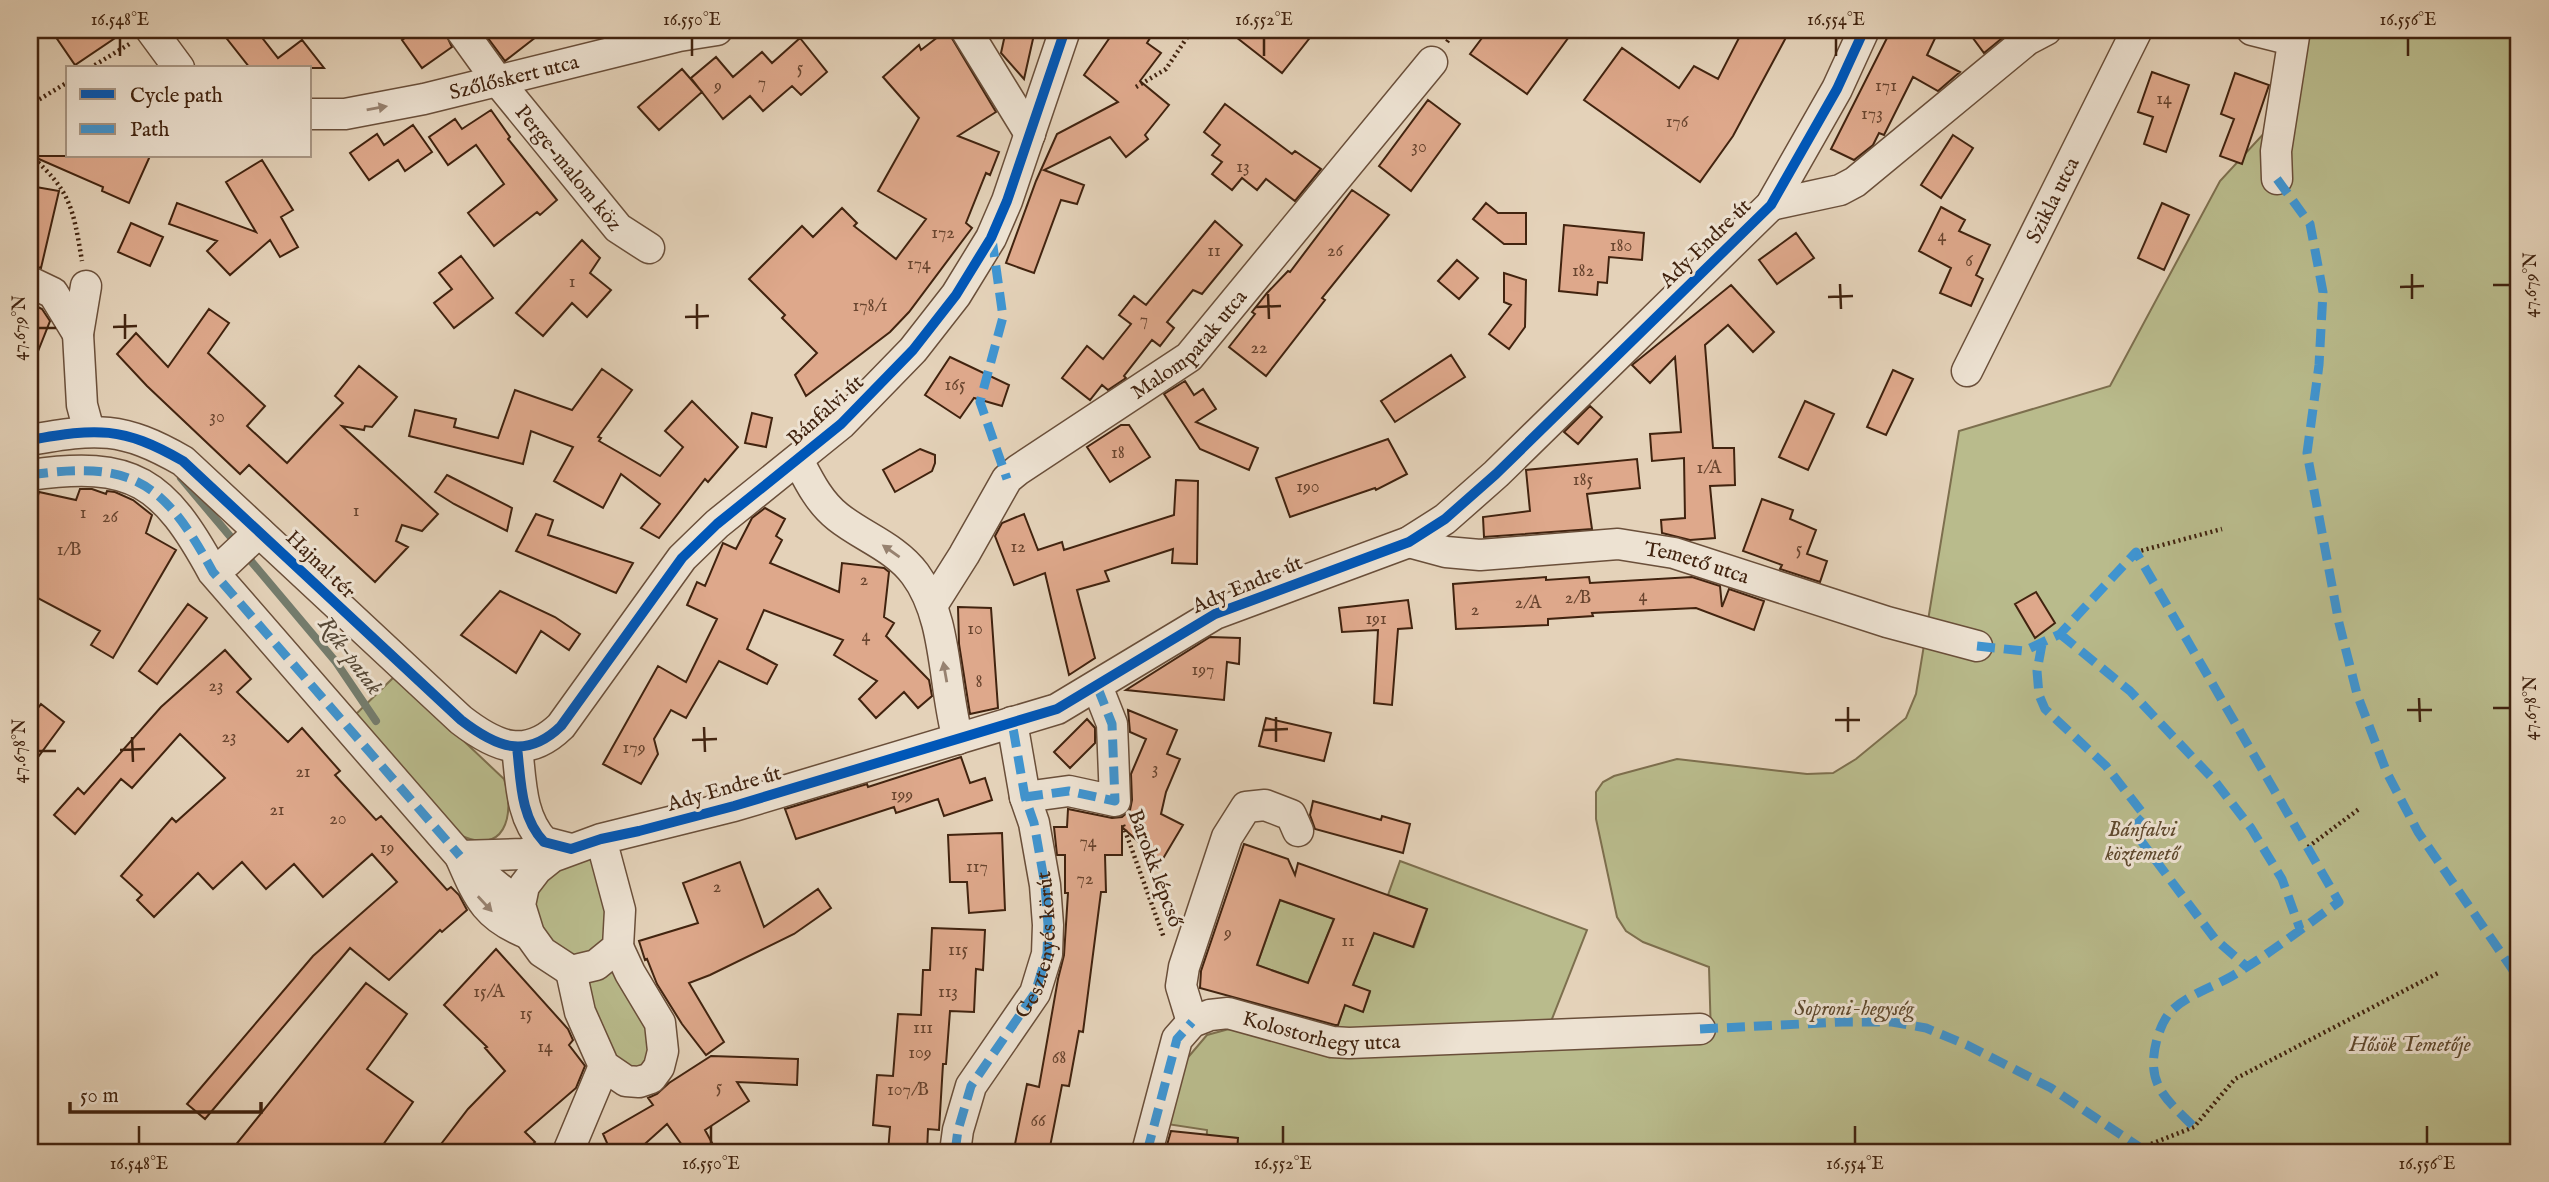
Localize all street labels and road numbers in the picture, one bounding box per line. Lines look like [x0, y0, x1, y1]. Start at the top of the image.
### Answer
street label: Szőlőskert utca [447, 49, 583, 107]
street label: Perge-malom köz [508, 100, 627, 238]
street label: Szikla utca [2021, 152, 2087, 248]
street label: Ady Endre út [1654, 194, 1758, 295]
street label: Malompatak utca [1127, 284, 1255, 406]
street label: Bánfalvi út [782, 370, 870, 453]
street label: Hajnal tér [279, 525, 361, 605]
street label: Temető utca [1642, 536, 1753, 592]
street label: Ady Endre út [1187, 550, 1307, 621]
street label: Ady Endre út [663, 760, 784, 819]
street label: Barokk lépcső [1121, 806, 1188, 931]
street label: Gesztenyés körút [1009, 869, 1063, 1024]
street label: Kolostorhegy utca [1239, 1006, 1402, 1058]

